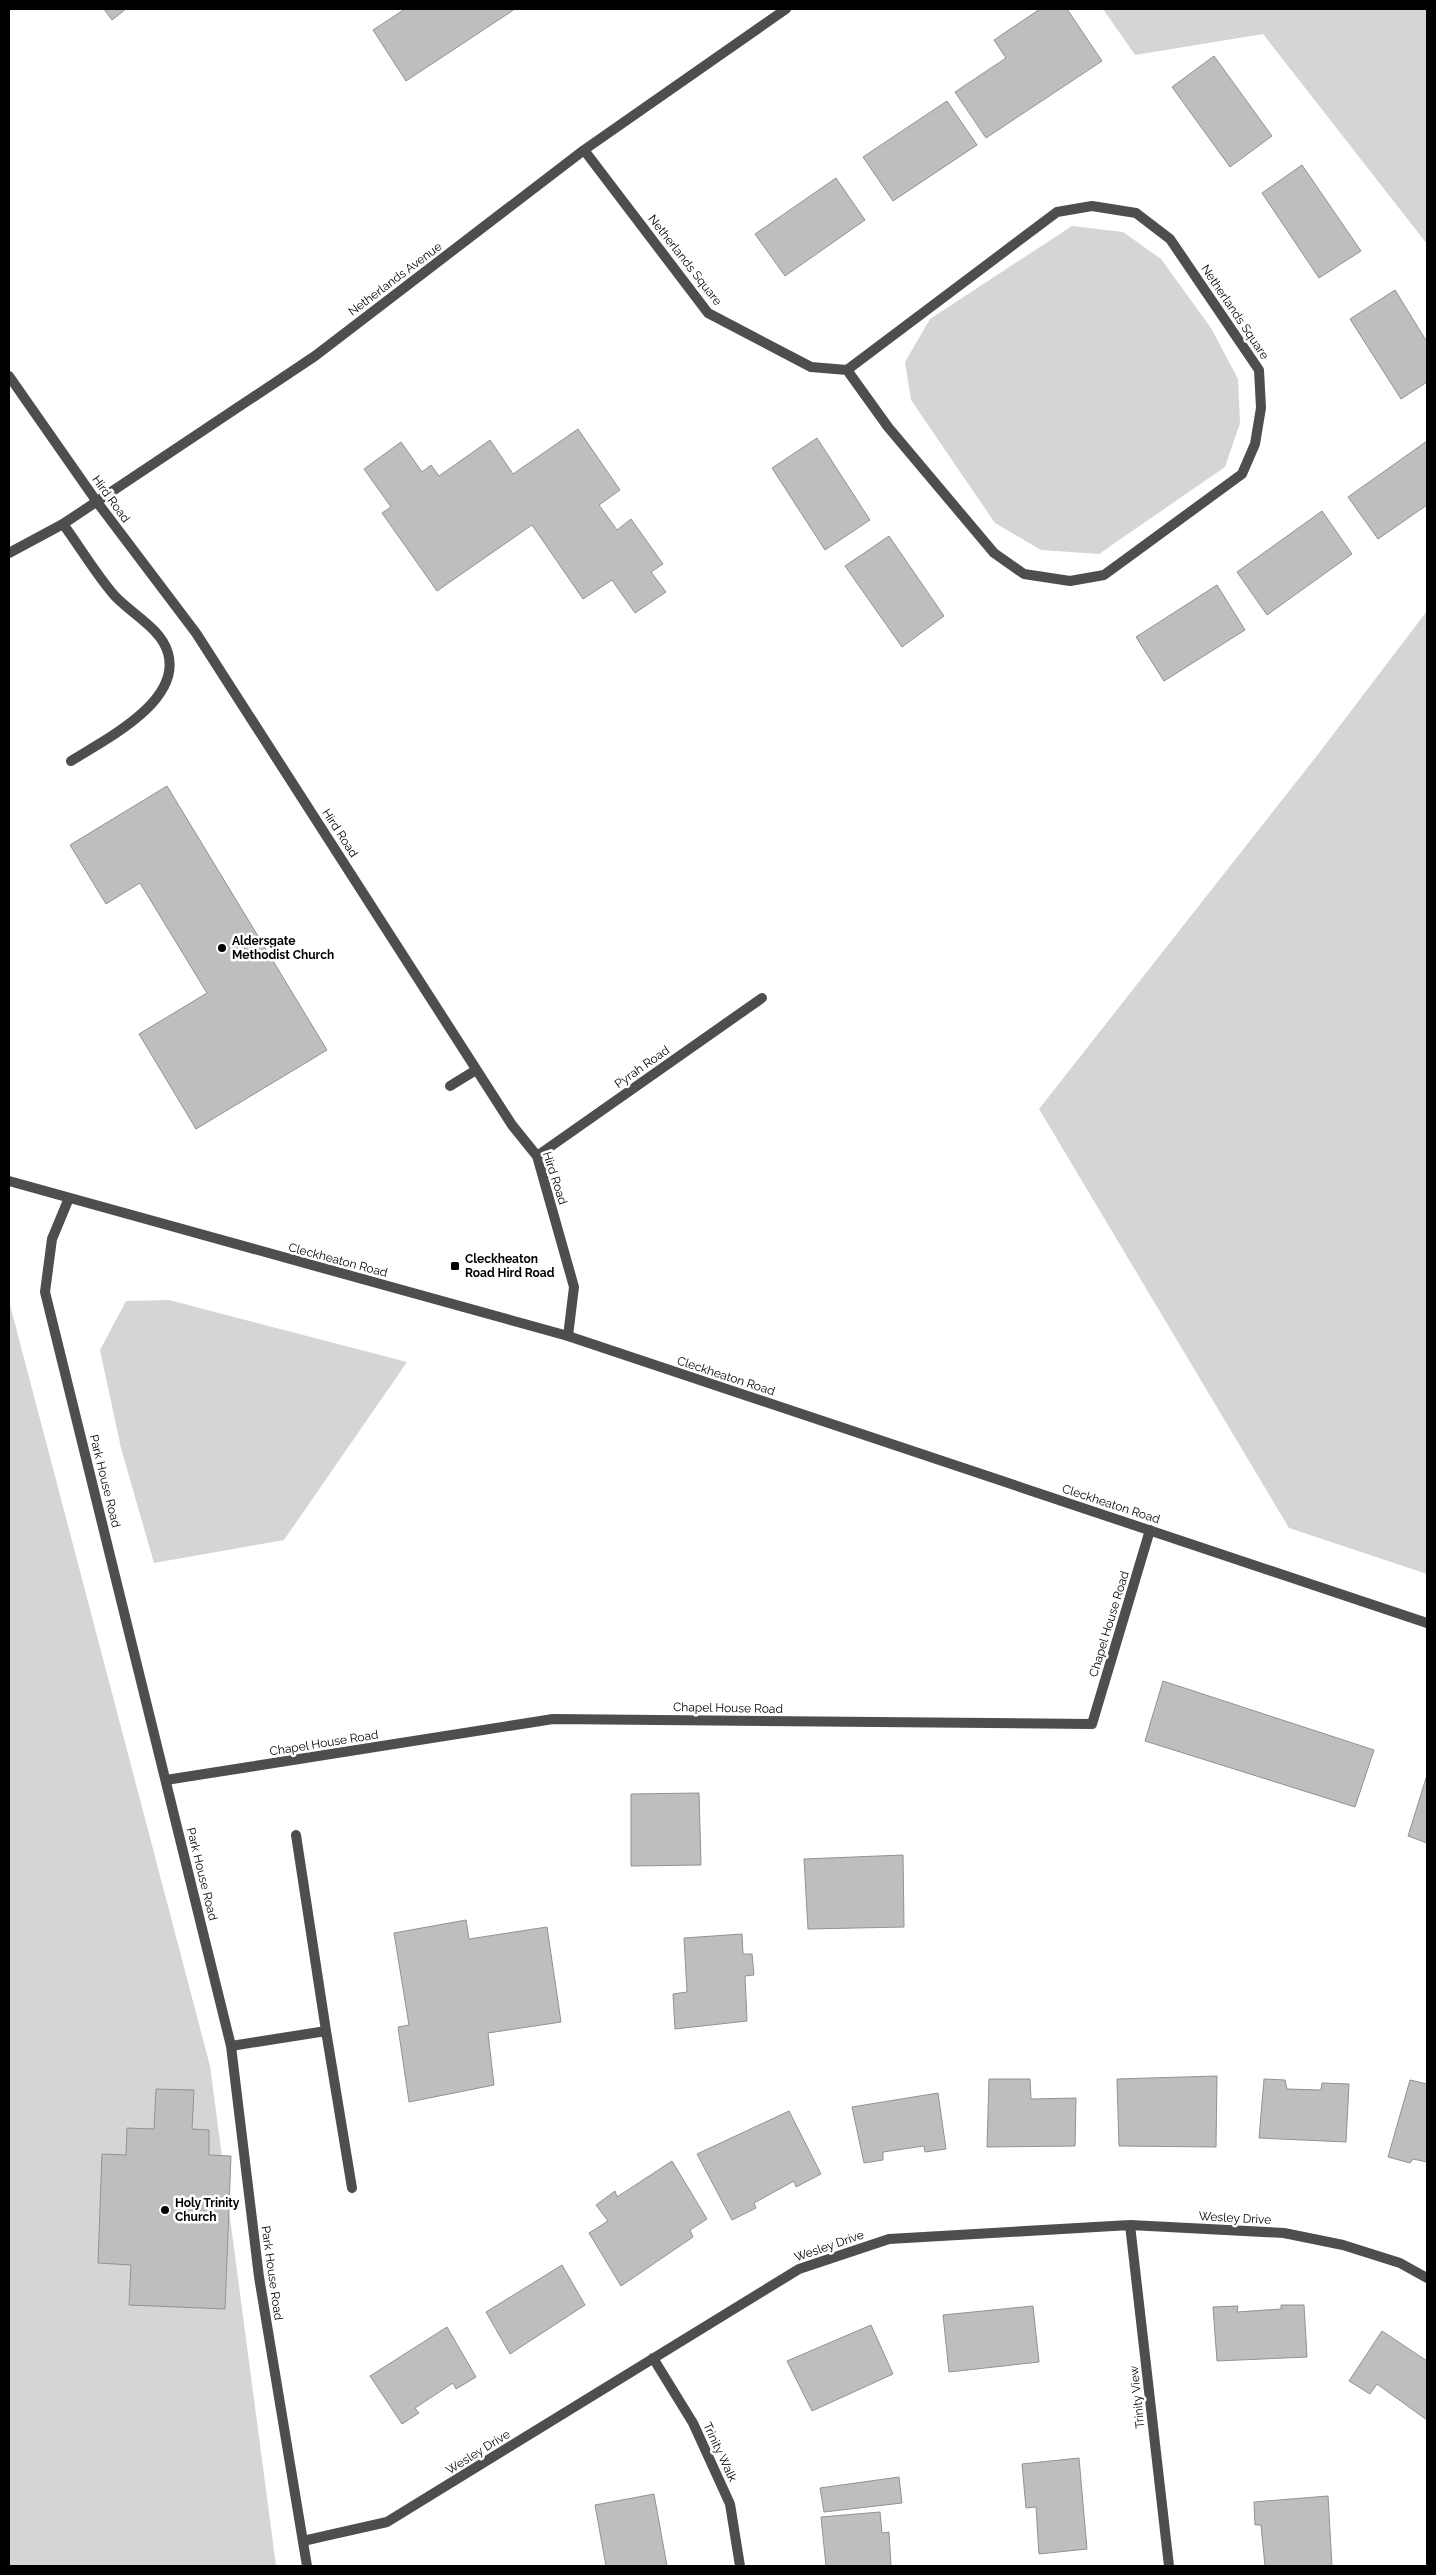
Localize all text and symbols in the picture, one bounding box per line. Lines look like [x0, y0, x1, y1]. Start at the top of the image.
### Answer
street label: Netherlands Square [645, 212, 725, 308]
street label: Netherlands Avenue [346, 239, 444, 319]
street label: Netherlands Square [1198, 262, 1272, 362]
street label: Hird Road [89, 473, 133, 525]
street label: Hird Road [319, 806, 361, 860]
place label: Aldersgate Methodist Church [232, 934, 334, 962]
marker: Aldersgate Methodist Church [216, 942, 228, 954]
street label: Pyrah Road [612, 1043, 672, 1091]
street label: Hird Road [540, 1150, 570, 1206]
street label: Cleckheaton Road [287, 1240, 389, 1280]
place label: Cleckheaton Road Hird Road [465, 1252, 555, 1280]
marker: Cleckheaton Road Hird Road [449, 1260, 461, 1272]
street label: Cleckheaton Road [675, 1354, 777, 1398]
street label: Park House Road [87, 1433, 123, 1529]
street label: Cleckheaton Road [1060, 1482, 1162, 1526]
street label: Chapel House Road [1086, 1569, 1132, 1679]
street label: Chapel House Road [673, 1700, 783, 1716]
street label: Chapel House Road [269, 1727, 379, 1759]
street label: Park House Road [184, 1826, 220, 1922]
place label: Holy Trinity Church [175, 2196, 240, 2224]
marker: Holy Trinity Church [159, 2204, 171, 2216]
street label: Wesley Drive [1198, 2209, 1272, 2227]
street label: Park House Road [258, 2225, 286, 2321]
street label: Wesley Drive [792, 2228, 866, 2264]
street label: Trinity View [1127, 2365, 1147, 2429]
street label: Trinity Walk [700, 2420, 740, 2484]
street label: Wesley Drive [444, 2427, 512, 2477]

